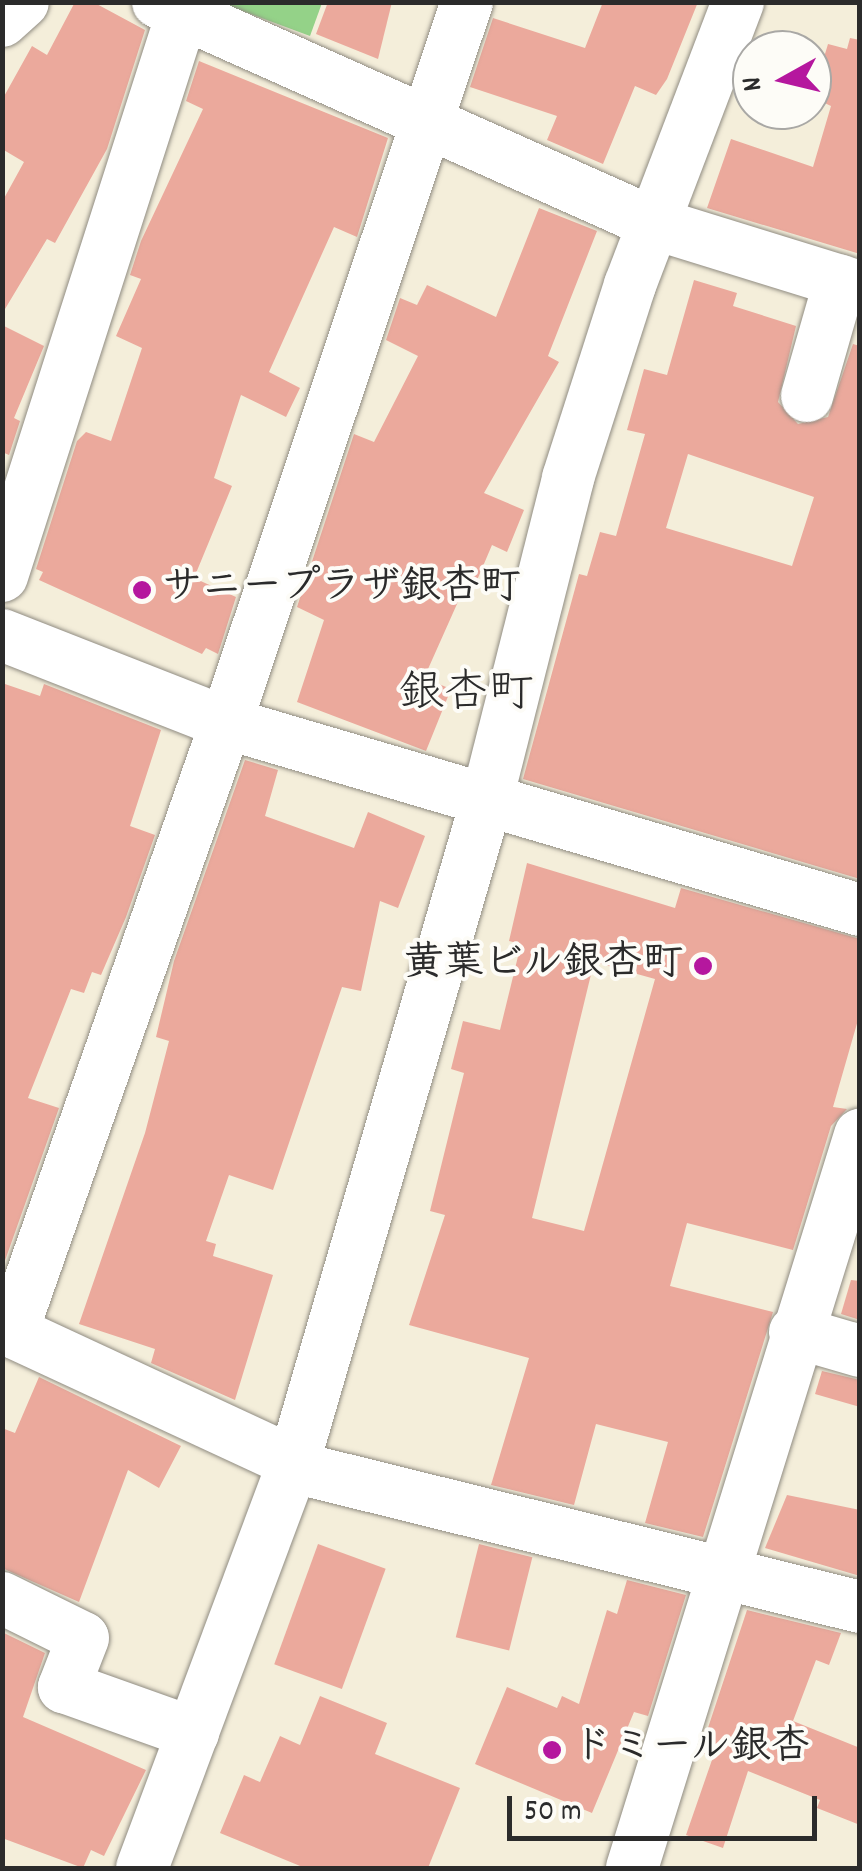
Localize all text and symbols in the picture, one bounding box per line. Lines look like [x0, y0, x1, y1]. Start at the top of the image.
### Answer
north arrow [732, 30, 832, 130]
text: N [734, 74, 775, 94]
place label: サニープラザ銀杏町 [162, 566, 522, 614]
marker: サニープラザ銀杏町 [131, 579, 153, 601]
district label: 銀杏町 [399, 670, 533, 724]
place label: 黄葉ビル銀杏町 [403, 942, 683, 990]
marker: 黄葉ビル銀杏町 [692, 955, 714, 977]
place label: ドミール銀杏 [572, 1726, 812, 1774]
marker: ドミール銀杏 [541, 1739, 563, 1761]
scale bar [512, 1776, 822, 1838]
text: 50 m [524, 1792, 582, 1835]

